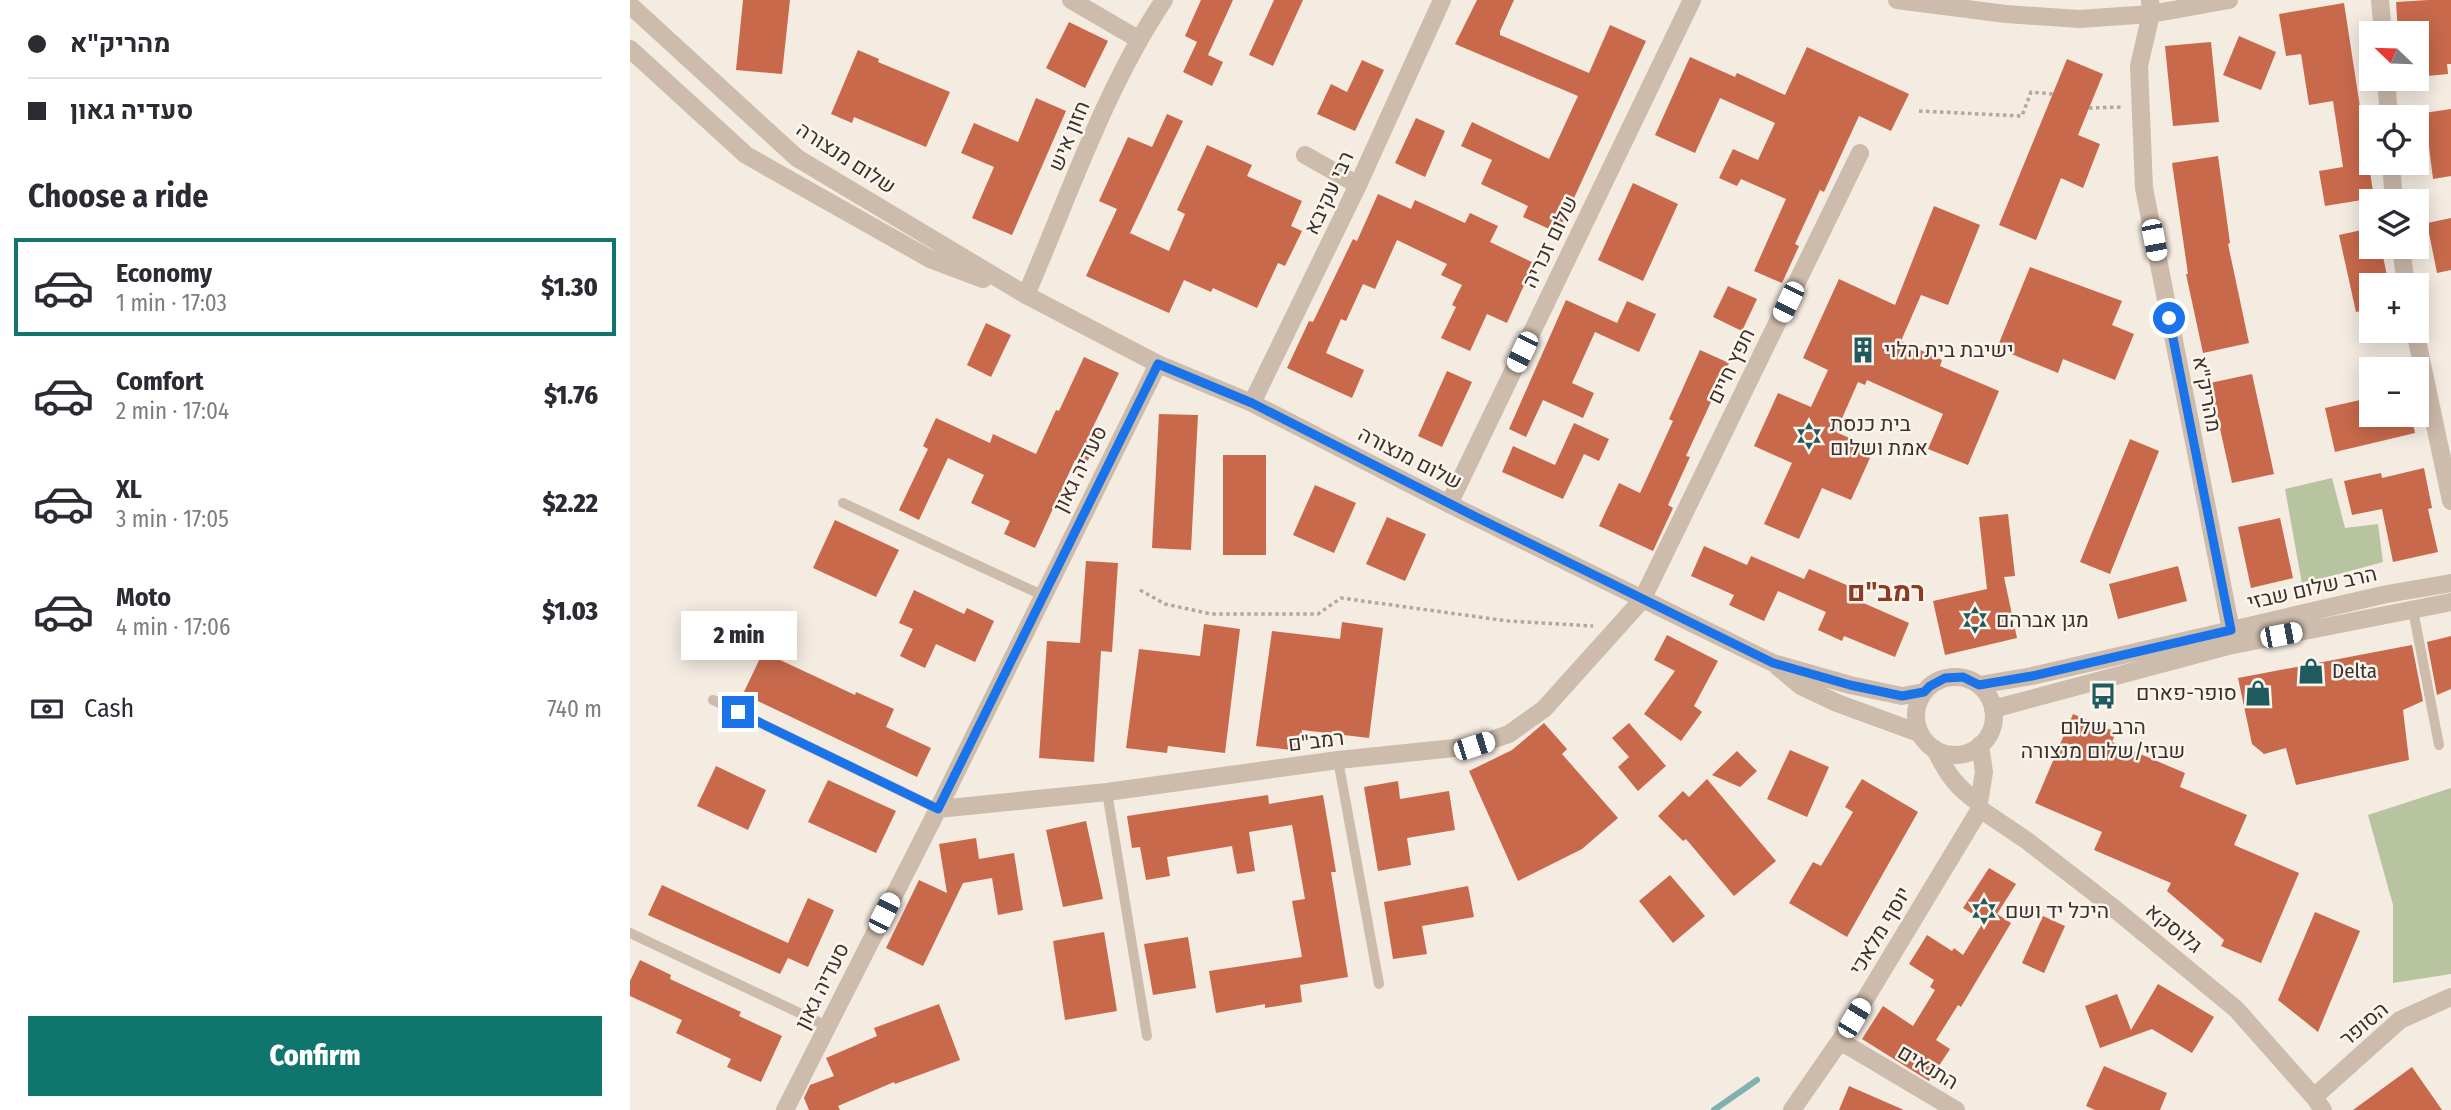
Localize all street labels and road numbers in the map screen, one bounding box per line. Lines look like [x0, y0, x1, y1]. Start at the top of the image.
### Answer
street label: חזון איש [1043, 97, 1095, 175]
street label: שלום מנצורה [791, 116, 901, 200]
street label: רבי עקיבא [1298, 147, 1360, 239]
street label: שלום זכריה [1516, 192, 1584, 292]
street label: חפץ חיים [1702, 324, 1760, 408]
street label: מהריק"א [2187, 354, 2227, 434]
street label: סעדיה גאון [1047, 421, 1113, 517]
street label: שלום מנצורה [1354, 421, 1466, 495]
street label: הרב שלום שבזי [2245, 560, 2379, 616]
street label: רמב"ם [1287, 725, 1345, 757]
street label: יוסף מלאכי [1843, 882, 1917, 980]
street label: גלוסקא [2141, 897, 2207, 959]
street label: סעדיה גאון [789, 938, 855, 1034]
street label: הסופר [2334, 996, 2394, 1052]
street label: התנאים [1893, 1039, 1963, 1095]

